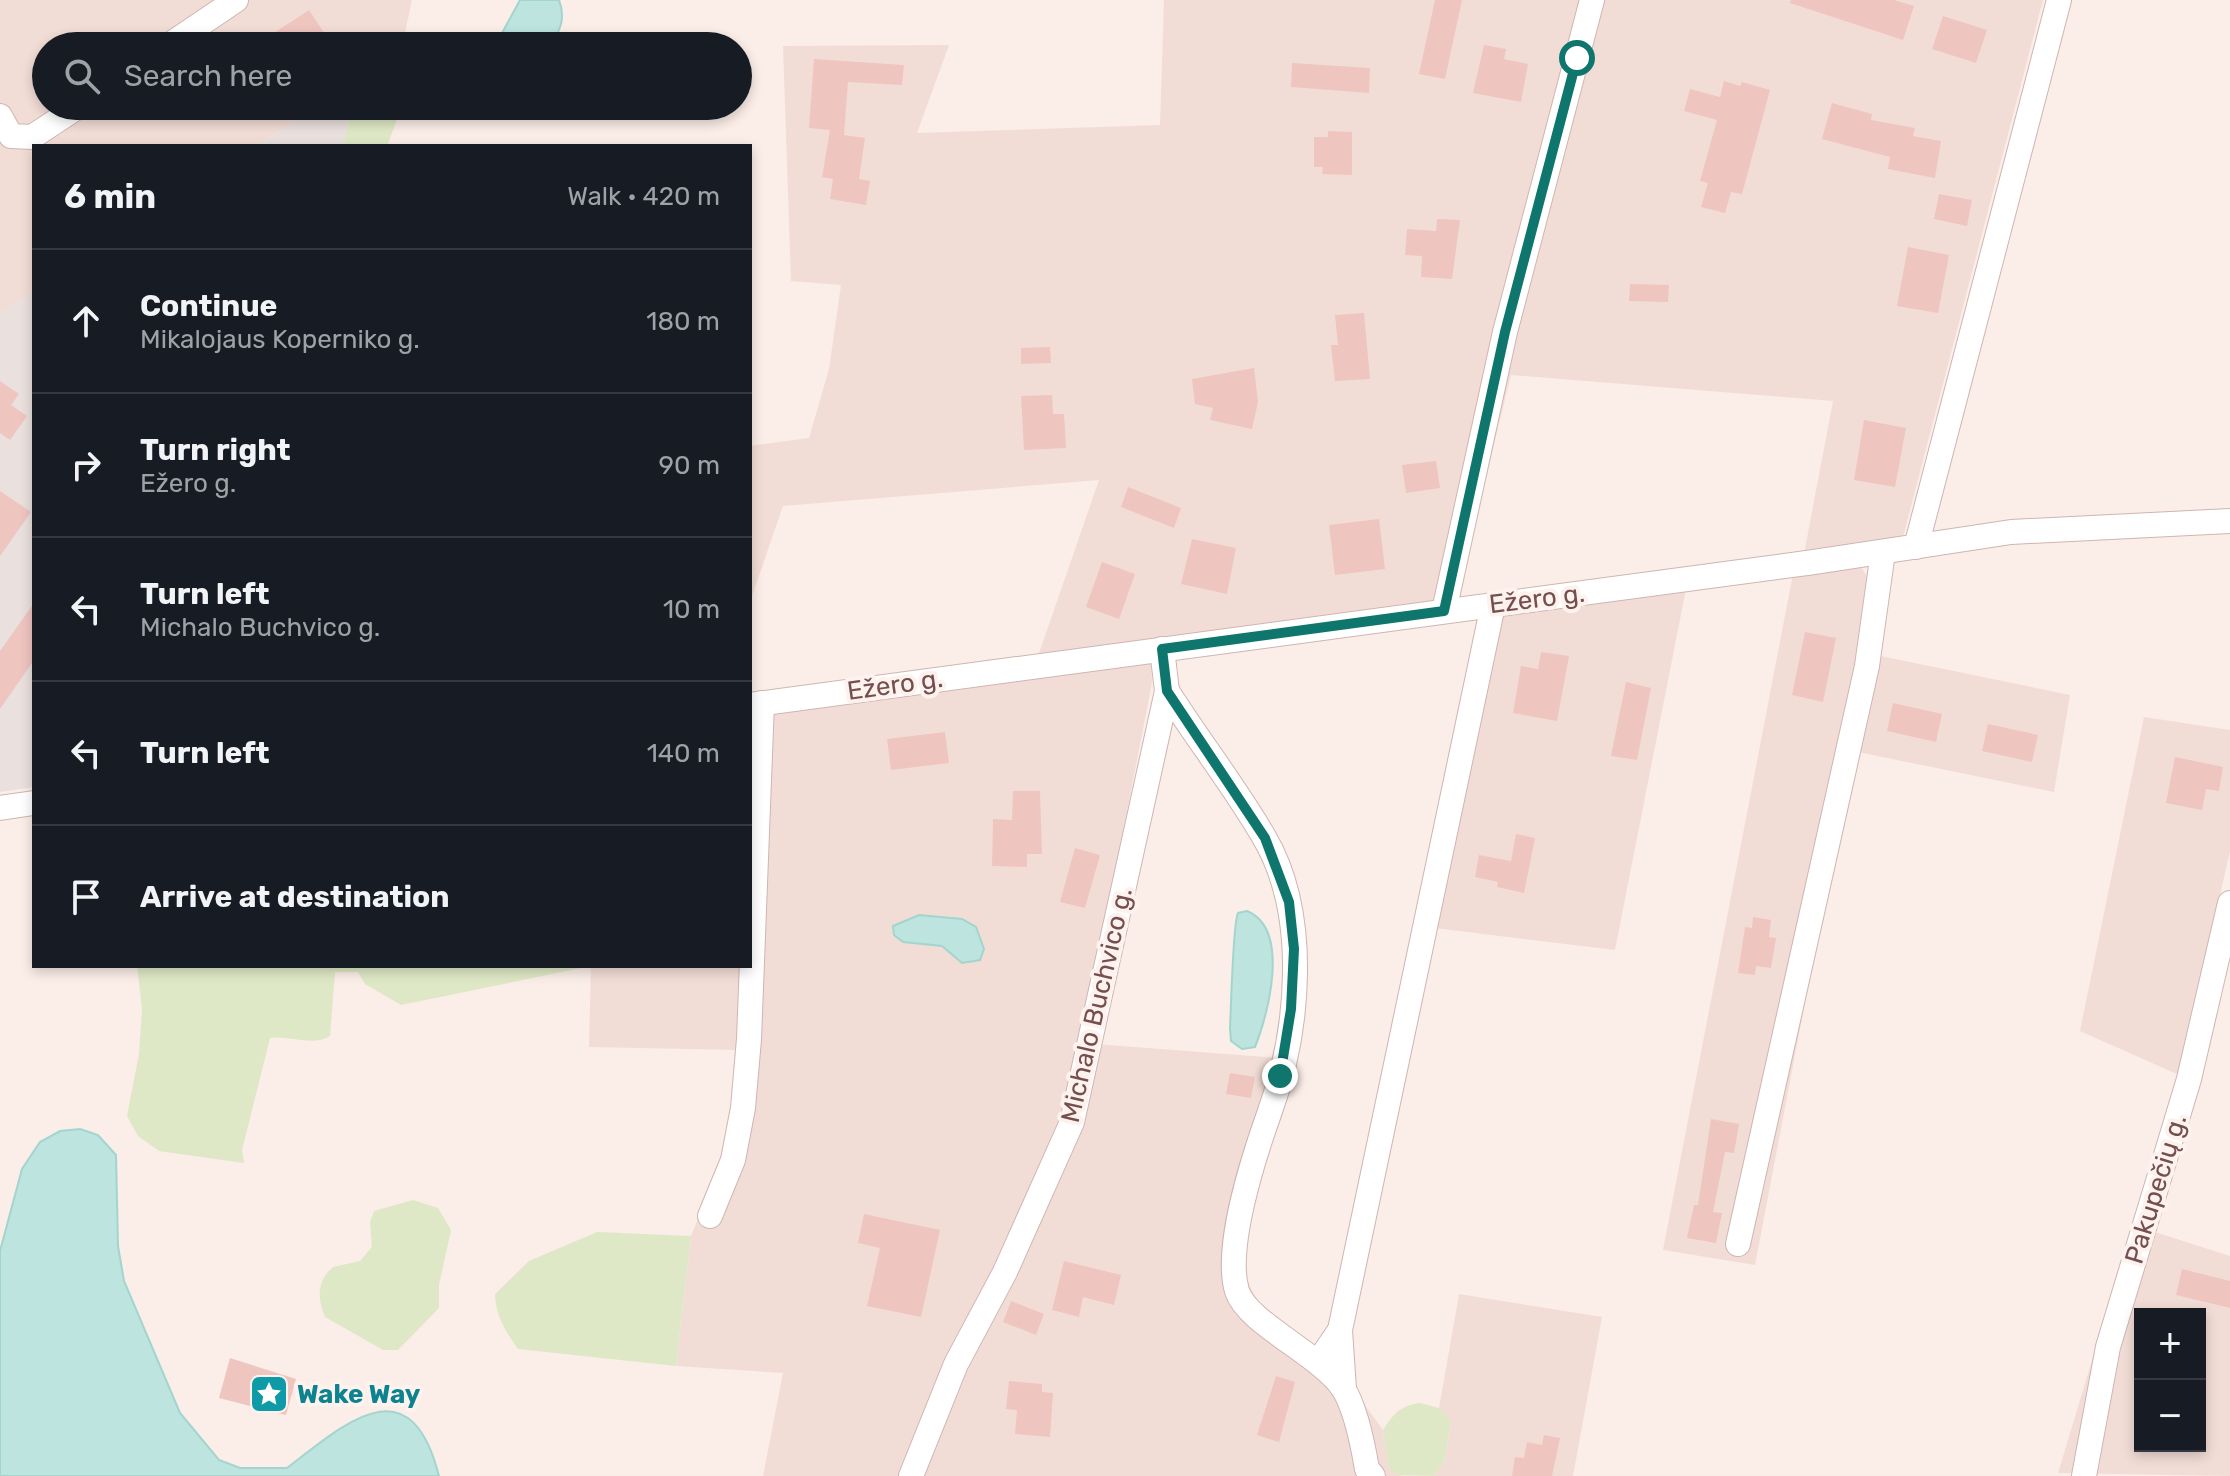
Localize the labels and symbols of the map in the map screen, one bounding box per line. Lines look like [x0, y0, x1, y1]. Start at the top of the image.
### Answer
route start [1559, 40, 1595, 76]
street label: Ežero g. [1487, 578, 1587, 620]
street label: Ežero g. [845, 663, 945, 707]
street label: Michalo Buchvico g. [1055, 884, 1139, 1126]
route end [1262, 1058, 1298, 1094]
street label: Pakupečių g. [2119, 1111, 2193, 1267]
place icon: Wake Way [248, 1373, 290, 1415]
place label: Wake Way [297, 1379, 421, 1410]

